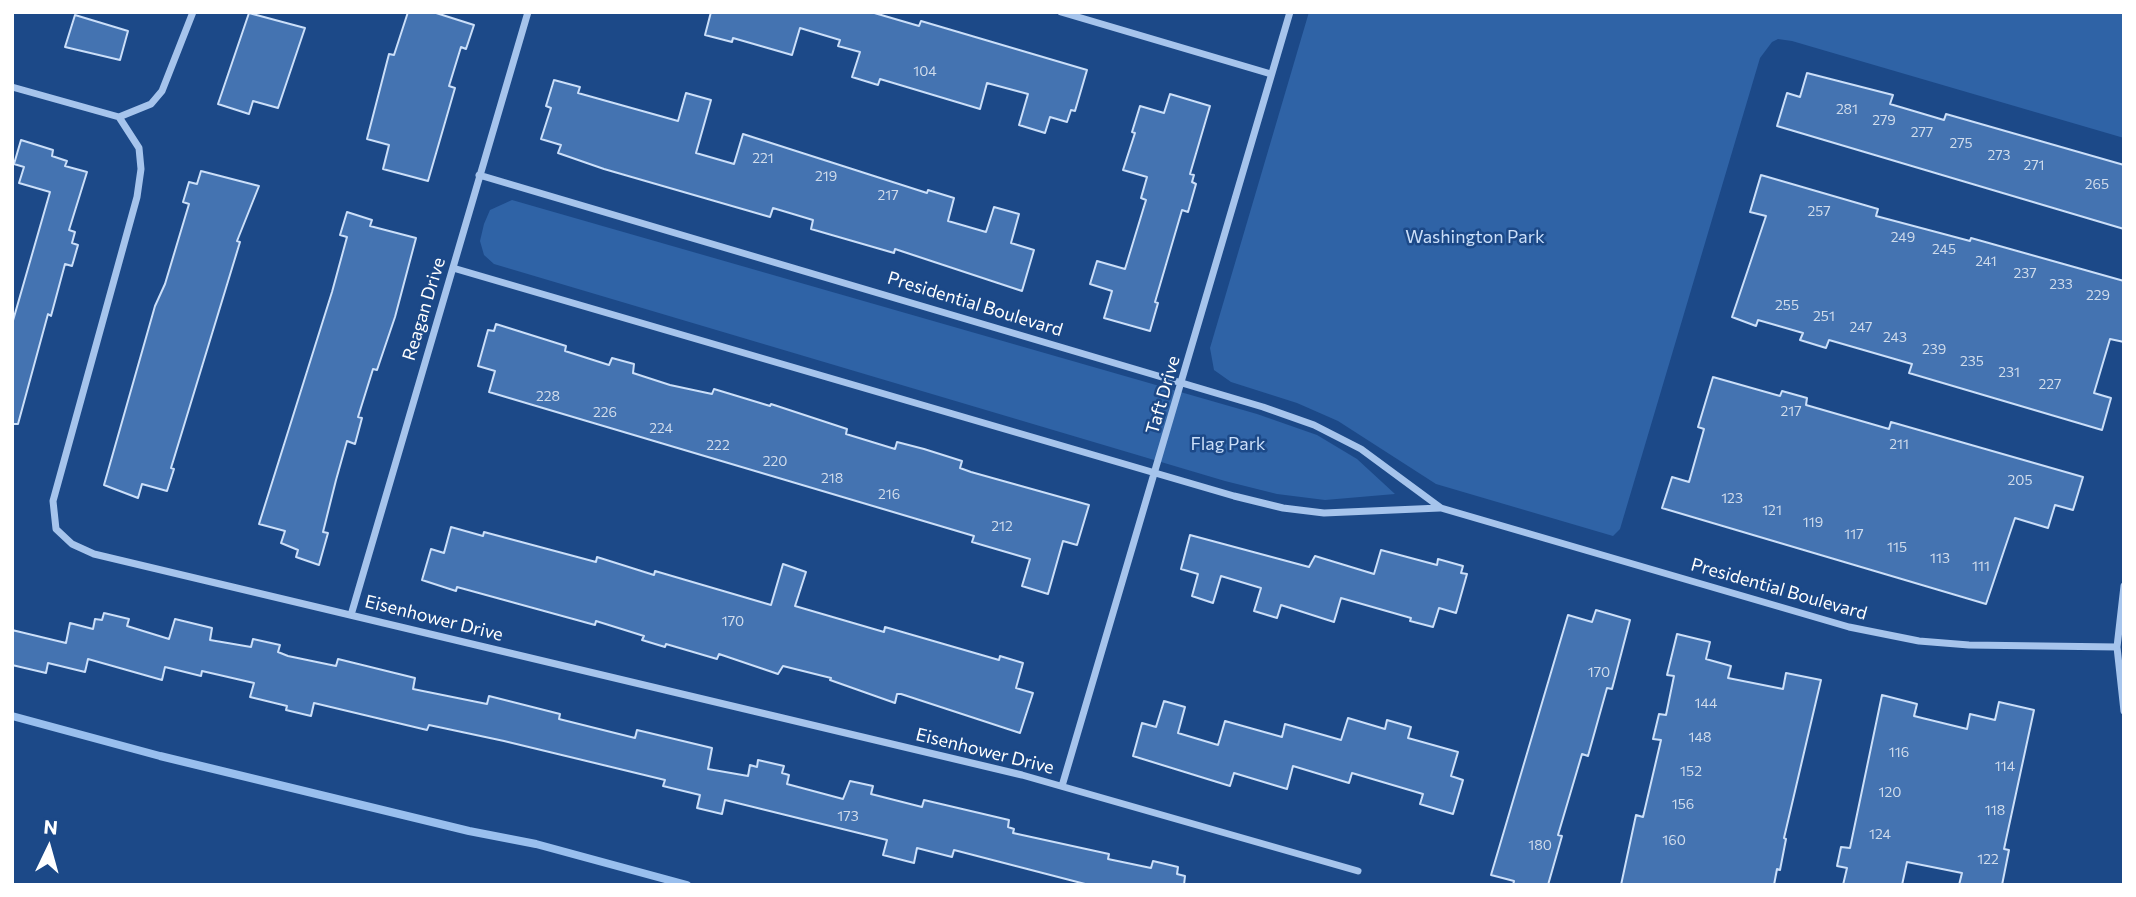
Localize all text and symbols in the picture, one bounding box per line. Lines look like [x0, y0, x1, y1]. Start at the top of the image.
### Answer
house number: 104 [913, 63, 937, 79]
house number: 281 [1836, 101, 1858, 117]
house number: 279 [1872, 112, 1896, 128]
house number: 277 [1911, 124, 1933, 140]
house number: 275 [1949, 135, 1973, 151]
house number: 273 [1987, 147, 2011, 163]
house number: 221 [752, 150, 774, 166]
house number: 271 [2023, 157, 2045, 173]
house number: 219 [815, 168, 837, 184]
house number: 265 [2085, 176, 2109, 192]
house number: 217 [877, 187, 899, 203]
house number: 257 [1807, 203, 1831, 219]
park label: Washington Park [1405, 226, 1545, 248]
house number: 249 [1891, 229, 1915, 245]
house number: 245 [1932, 241, 1956, 257]
house number: 241 [1975, 253, 1997, 269]
street label: Reagan Drive [398, 255, 450, 363]
house number: 237 [2013, 265, 2037, 281]
street label: Presidential Boulevard [885, 267, 1065, 341]
house number: 233 [2049, 276, 2073, 292]
house number: 229 [2086, 287, 2110, 303]
house number: 255 [1775, 297, 1799, 313]
house number: 251 [1813, 308, 1835, 324]
house number: 247 [1849, 319, 1873, 335]
house number: 243 [1883, 329, 1907, 345]
house number: 239 [1922, 341, 1946, 357]
street label: Taft Drive [1141, 353, 1185, 437]
house number: 235 [1960, 353, 1984, 369]
house number: 231 [1998, 364, 2020, 380]
house number: 227 [2039, 376, 2061, 392]
house number: 228 [536, 388, 560, 404]
house number: 217 [1780, 403, 1802, 419]
house number: 226 [593, 404, 617, 420]
house number: 224 [649, 420, 673, 436]
park label: Flag Park [1190, 433, 1266, 455]
house number: 211 [1889, 436, 1909, 452]
house number: 222 [706, 437, 730, 453]
house number: 220 [763, 453, 787, 469]
house number: 218 [821, 470, 843, 486]
house number: 205 [2008, 472, 2032, 488]
house number: 216 [878, 486, 900, 502]
house number: 123 [1721, 490, 1743, 506]
house number: 121 [1762, 502, 1782, 518]
house number: 119 [1803, 514, 1823, 530]
house number: 212 [991, 518, 1013, 534]
house number: 117 [1844, 526, 1864, 542]
house number: 115 [1887, 539, 1907, 555]
house number: 113 [1930, 550, 1950, 566]
street label: Presidential Boulevard [1688, 554, 1870, 624]
house number: 111 [1972, 558, 1990, 574]
street label: Eisenhower Drive [363, 590, 505, 646]
house number: 170 [722, 613, 744, 629]
house number: 170 [1588, 664, 1610, 680]
house number: 144 [1695, 695, 1717, 711]
street label: Eisenhower Drive [914, 723, 1056, 779]
house number: 148 [1689, 729, 1711, 745]
house number: 116 [1889, 744, 1909, 760]
house number: 114 [1995, 758, 2015, 774]
house number: 152 [1680, 763, 1702, 779]
house number: 120 [1879, 784, 1901, 800]
house number: 156 [1672, 796, 1694, 812]
house number: 118 [1985, 802, 2005, 818]
house number: 173 [837, 808, 859, 824]
north arrow [14, 813, 84, 883]
text: N [43, 815, 59, 839]
house number: 124 [1869, 826, 1891, 842]
house number: 160 [1662, 832, 1686, 848]
house number: 180 [1528, 837, 1552, 853]
house number: 122 [1977, 851, 1999, 867]

